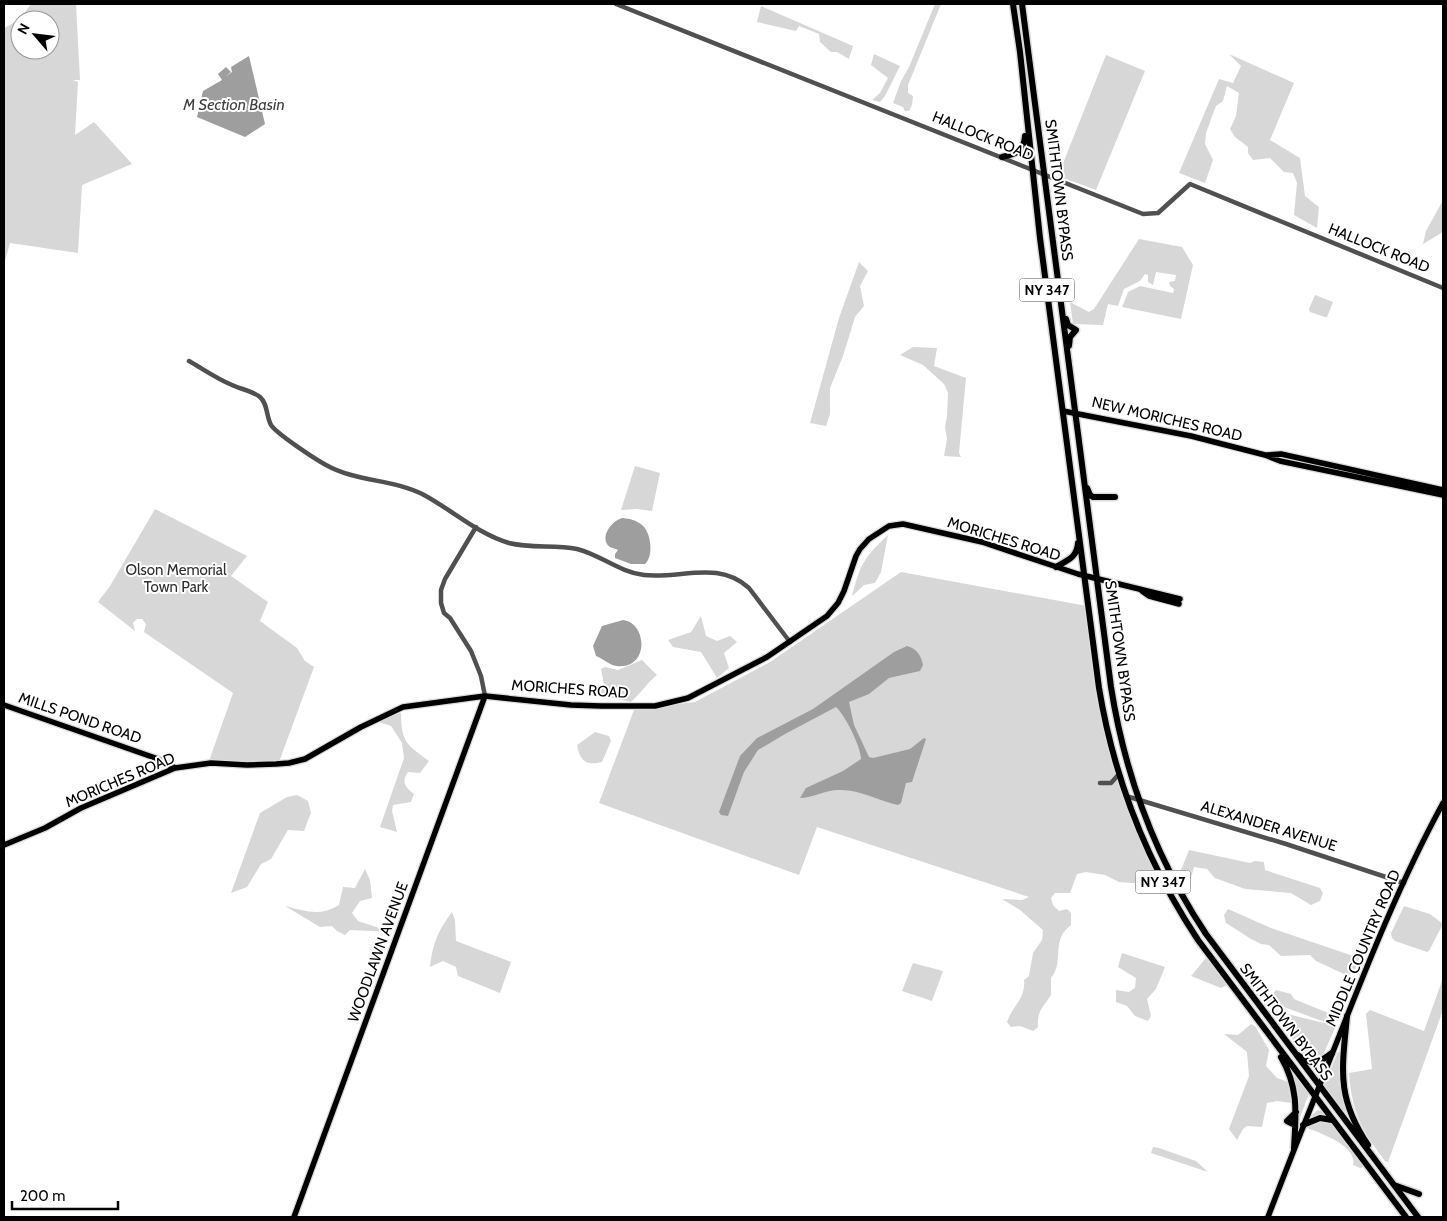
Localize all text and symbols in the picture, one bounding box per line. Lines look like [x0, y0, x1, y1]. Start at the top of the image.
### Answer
north arrow [10, 10, 60, 60]
text: N [13, 20, 34, 37]
water label: M Section Basin [182, 95, 285, 114]
street label: HALLOCK ROAD [930, 107, 1036, 165]
street label: SMITHTOWN BYPASS [1041, 118, 1077, 262]
street label: HALLOCK ROAD [1326, 219, 1432, 277]
road number: NY 347 [1020, 278, 1074, 302]
street label: NEW MORICHES ROAD [1090, 393, 1244, 445]
street label: MORICHES ROAD [945, 513, 1063, 565]
park label: Olson Memorial Town Park [126, 561, 227, 596]
street label: SMITHTOWN BYPASS [1101, 579, 1139, 723]
street label: MORICHES ROAD [511, 676, 629, 702]
street label: MILLS POND ROAD [16, 689, 144, 747]
street label: MORICHES ROAD [62, 749, 178, 811]
street label: ALEXANDER AVENUE [1199, 797, 1339, 855]
street label: MIDDLE COUNTRY ROAD [1322, 867, 1404, 1029]
road number: NY 347 [1136, 870, 1190, 894]
street label: WOODLAWN AVENUE [344, 879, 412, 1025]
street label: SMITHTOWN BYPASS [1236, 960, 1336, 1084]
scale bar [12, 1178, 119, 1210]
text: 200 m [20, 1187, 65, 1205]

